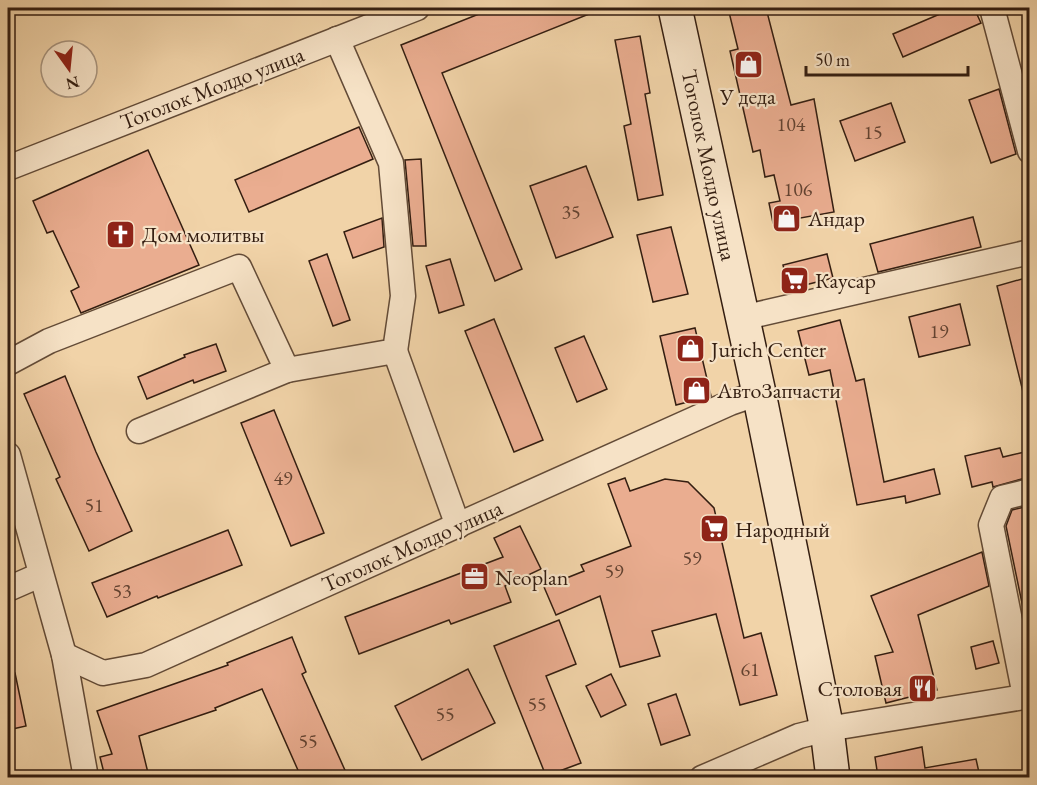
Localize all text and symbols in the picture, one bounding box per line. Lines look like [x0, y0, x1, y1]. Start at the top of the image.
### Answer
north arrow [39, 39, 99, 99]
street label: Тоголок Молдо улица [116, 39, 308, 136]
scale bar [806, 39, 968, 77]
shop icon: У деда [732, 48, 764, 80]
text: 50 m [815, 48, 850, 71]
street label: Тоголок Молдо улица [675, 67, 743, 264]
text: N [64, 71, 82, 95]
place label: У деда [719, 82, 776, 111]
house number: 104 [777, 111, 806, 137]
house number: 15 [863, 119, 883, 145]
house number: 106 [784, 176, 813, 202]
house number: 35 [561, 199, 581, 225]
shop icon: Андар [771, 202, 803, 234]
place label: Андар [807, 204, 865, 233]
church icon: Дом молитвы [105, 218, 137, 250]
place label: Дом молитвы [142, 220, 264, 249]
supermarket icon: Каусар [778, 264, 810, 296]
place label: Каусар [815, 266, 876, 295]
house number: 19 [929, 318, 949, 344]
shop icon: Jurich Center [674, 333, 706, 365]
place label: Jurich Center [709, 335, 827, 364]
shop icon: АвтоЗапчасти [680, 374, 712, 406]
place label: АвтоЗапчасти [716, 376, 841, 405]
house number: 49 [273, 465, 293, 491]
house number: 51 [84, 492, 104, 518]
street label: Тоголок Молдо улица [317, 493, 507, 599]
supermarket icon: Народный [698, 513, 730, 545]
place label: Народный [735, 515, 830, 544]
house number: 59 [682, 545, 702, 571]
house number: 59 [604, 558, 624, 584]
office icon: Neoplan [458, 561, 490, 593]
place label: Neoplan [495, 563, 569, 592]
house number: 53 [112, 578, 132, 604]
house number: 61 [740, 656, 760, 682]
restaurant icon: Столовая [907, 672, 939, 704]
place label: Столовая [818, 674, 902, 703]
house number: 55 [527, 691, 547, 717]
house number: 55 [435, 701, 455, 727]
house number: 55 [298, 728, 318, 754]

